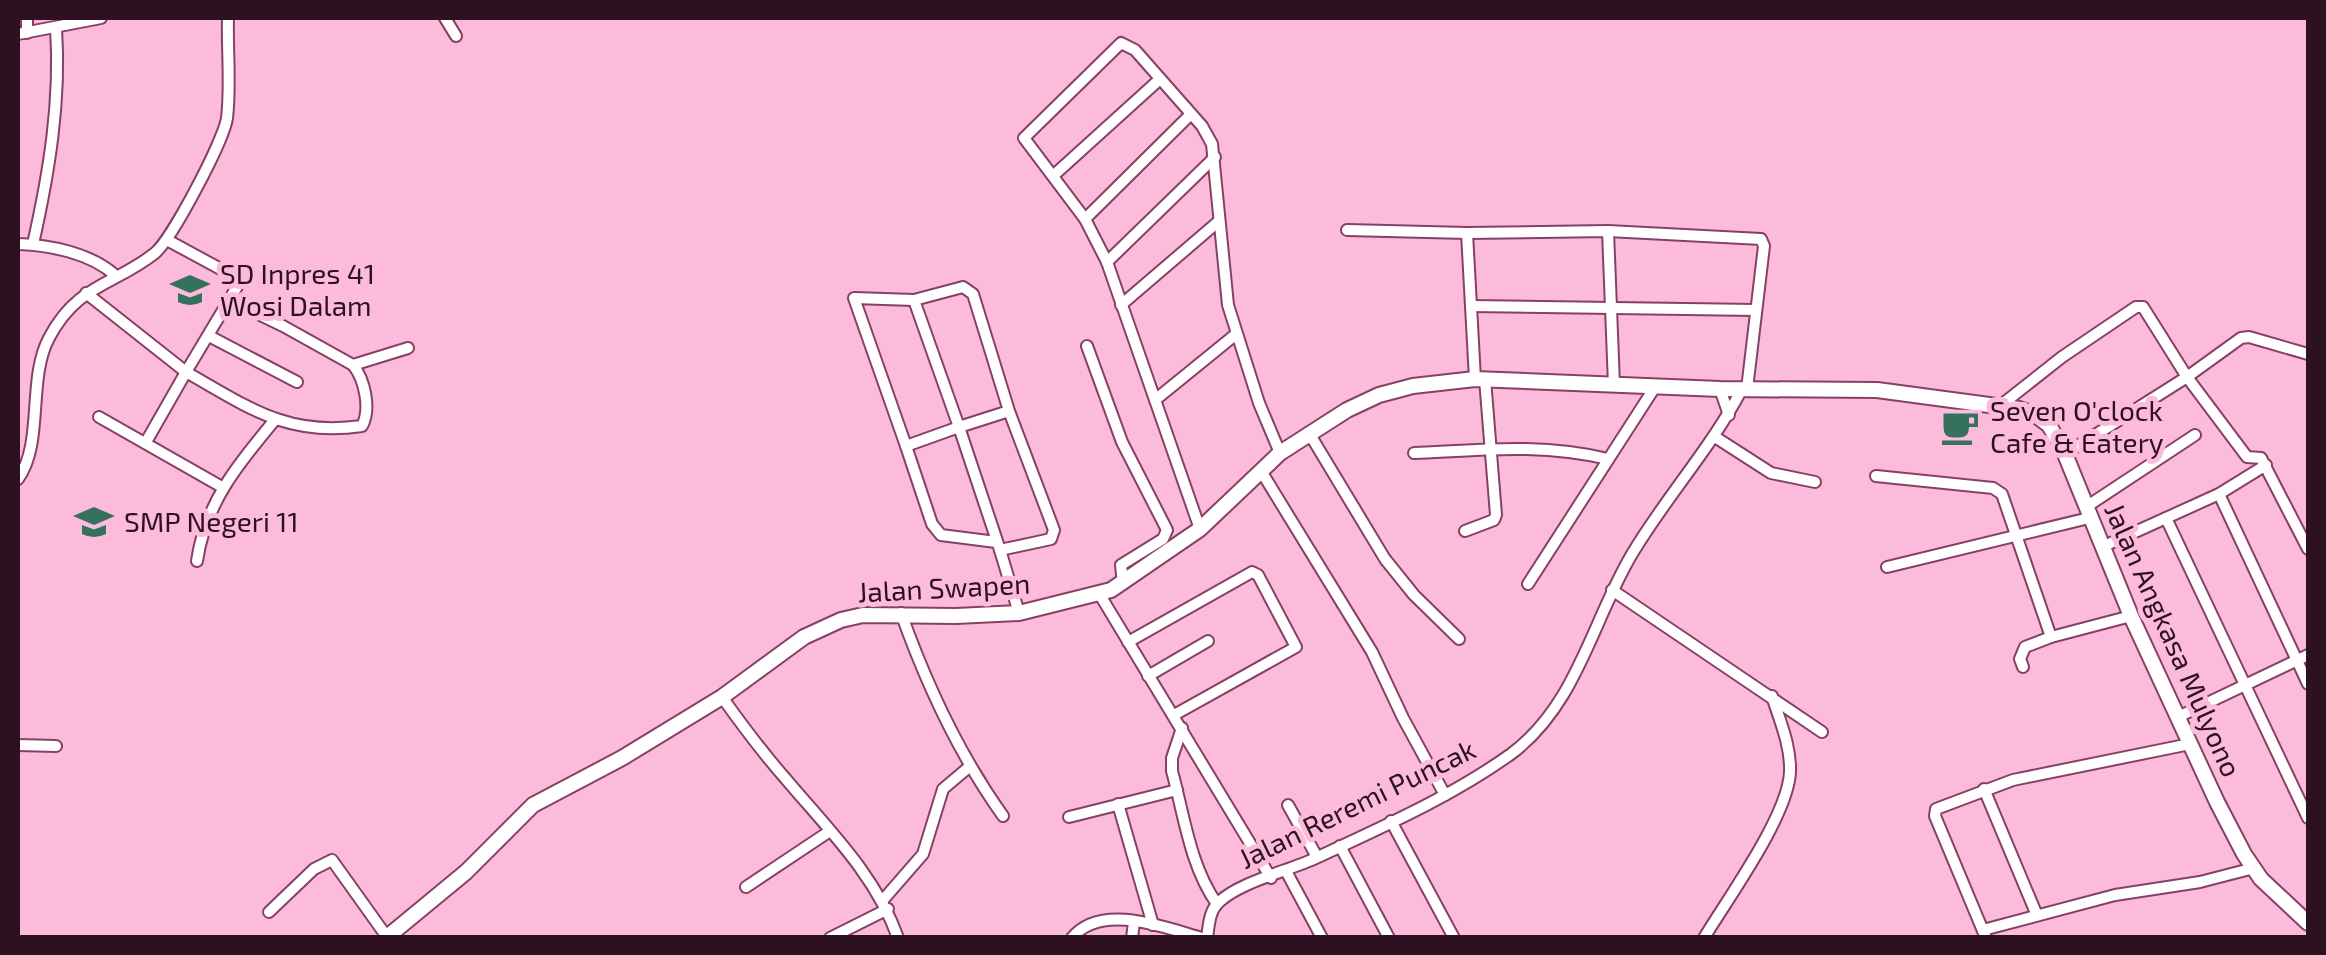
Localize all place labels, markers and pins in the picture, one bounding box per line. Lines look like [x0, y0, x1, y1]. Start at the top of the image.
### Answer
place label: SD Inpres 41 Wosi Dalam [220, 256, 375, 322]
school or university icon: SD Inpres 41 Wosi Dalam [169, 269, 211, 311]
place label: Seven O'clock Cafe & Eatery [1990, 393, 2164, 459]
cafe icon: Seven O'clock Cafe & Eatery [1939, 406, 1981, 448]
school or university icon: SMP Negeri 11 [73, 501, 115, 543]
place label: SMP Negeri 11 [124, 504, 299, 538]

